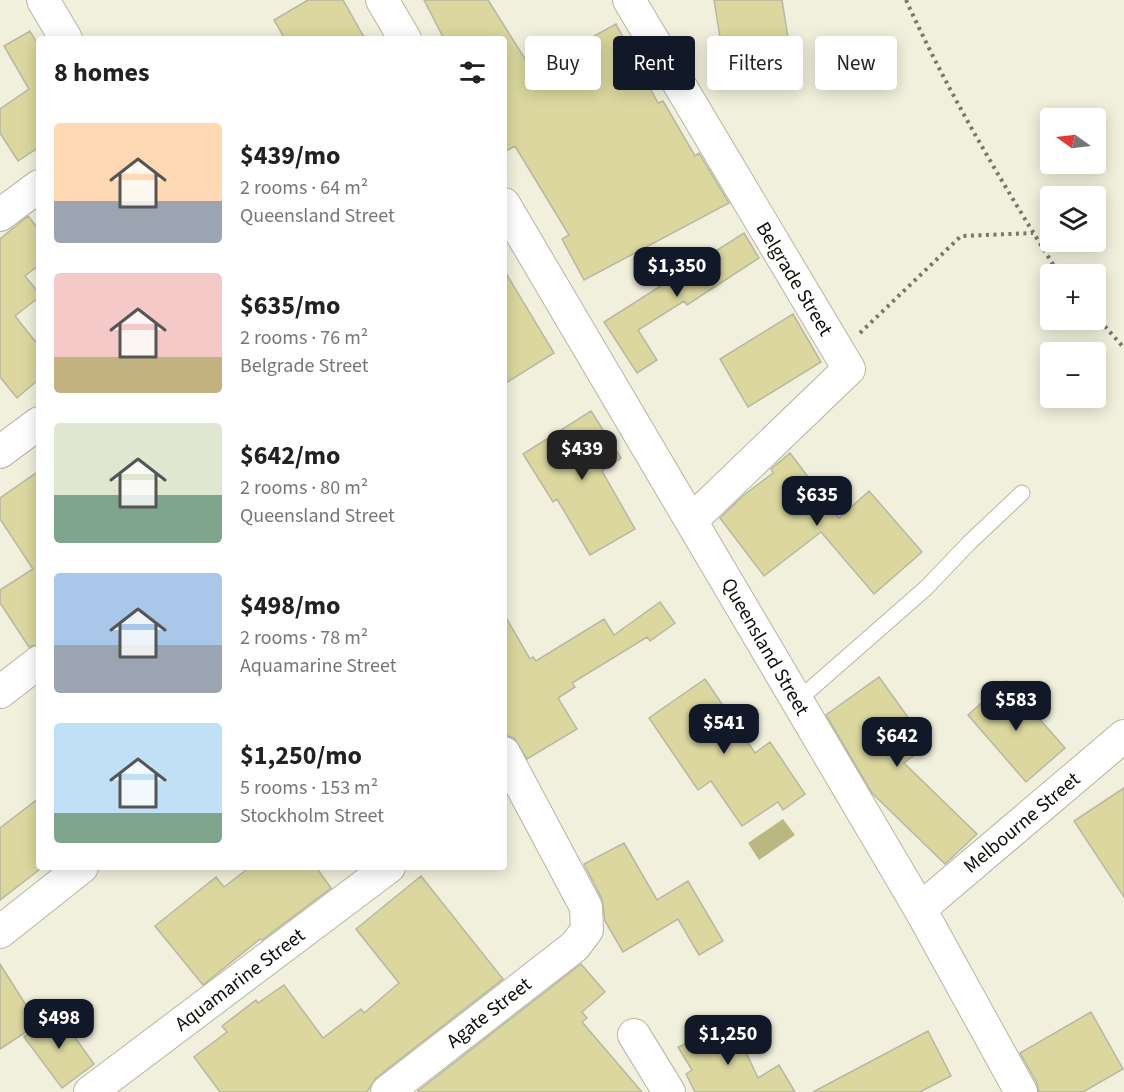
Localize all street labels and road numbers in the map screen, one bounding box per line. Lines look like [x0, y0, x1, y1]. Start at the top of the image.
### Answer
street label: Belgrade Street [749, 217, 839, 341]
street label: Queensland Street [714, 573, 816, 721]
street label: Melbourne Street [958, 766, 1086, 880]
street label: Aquamarine Street [169, 922, 311, 1038]
street label: Agate Street [441, 971, 538, 1055]

